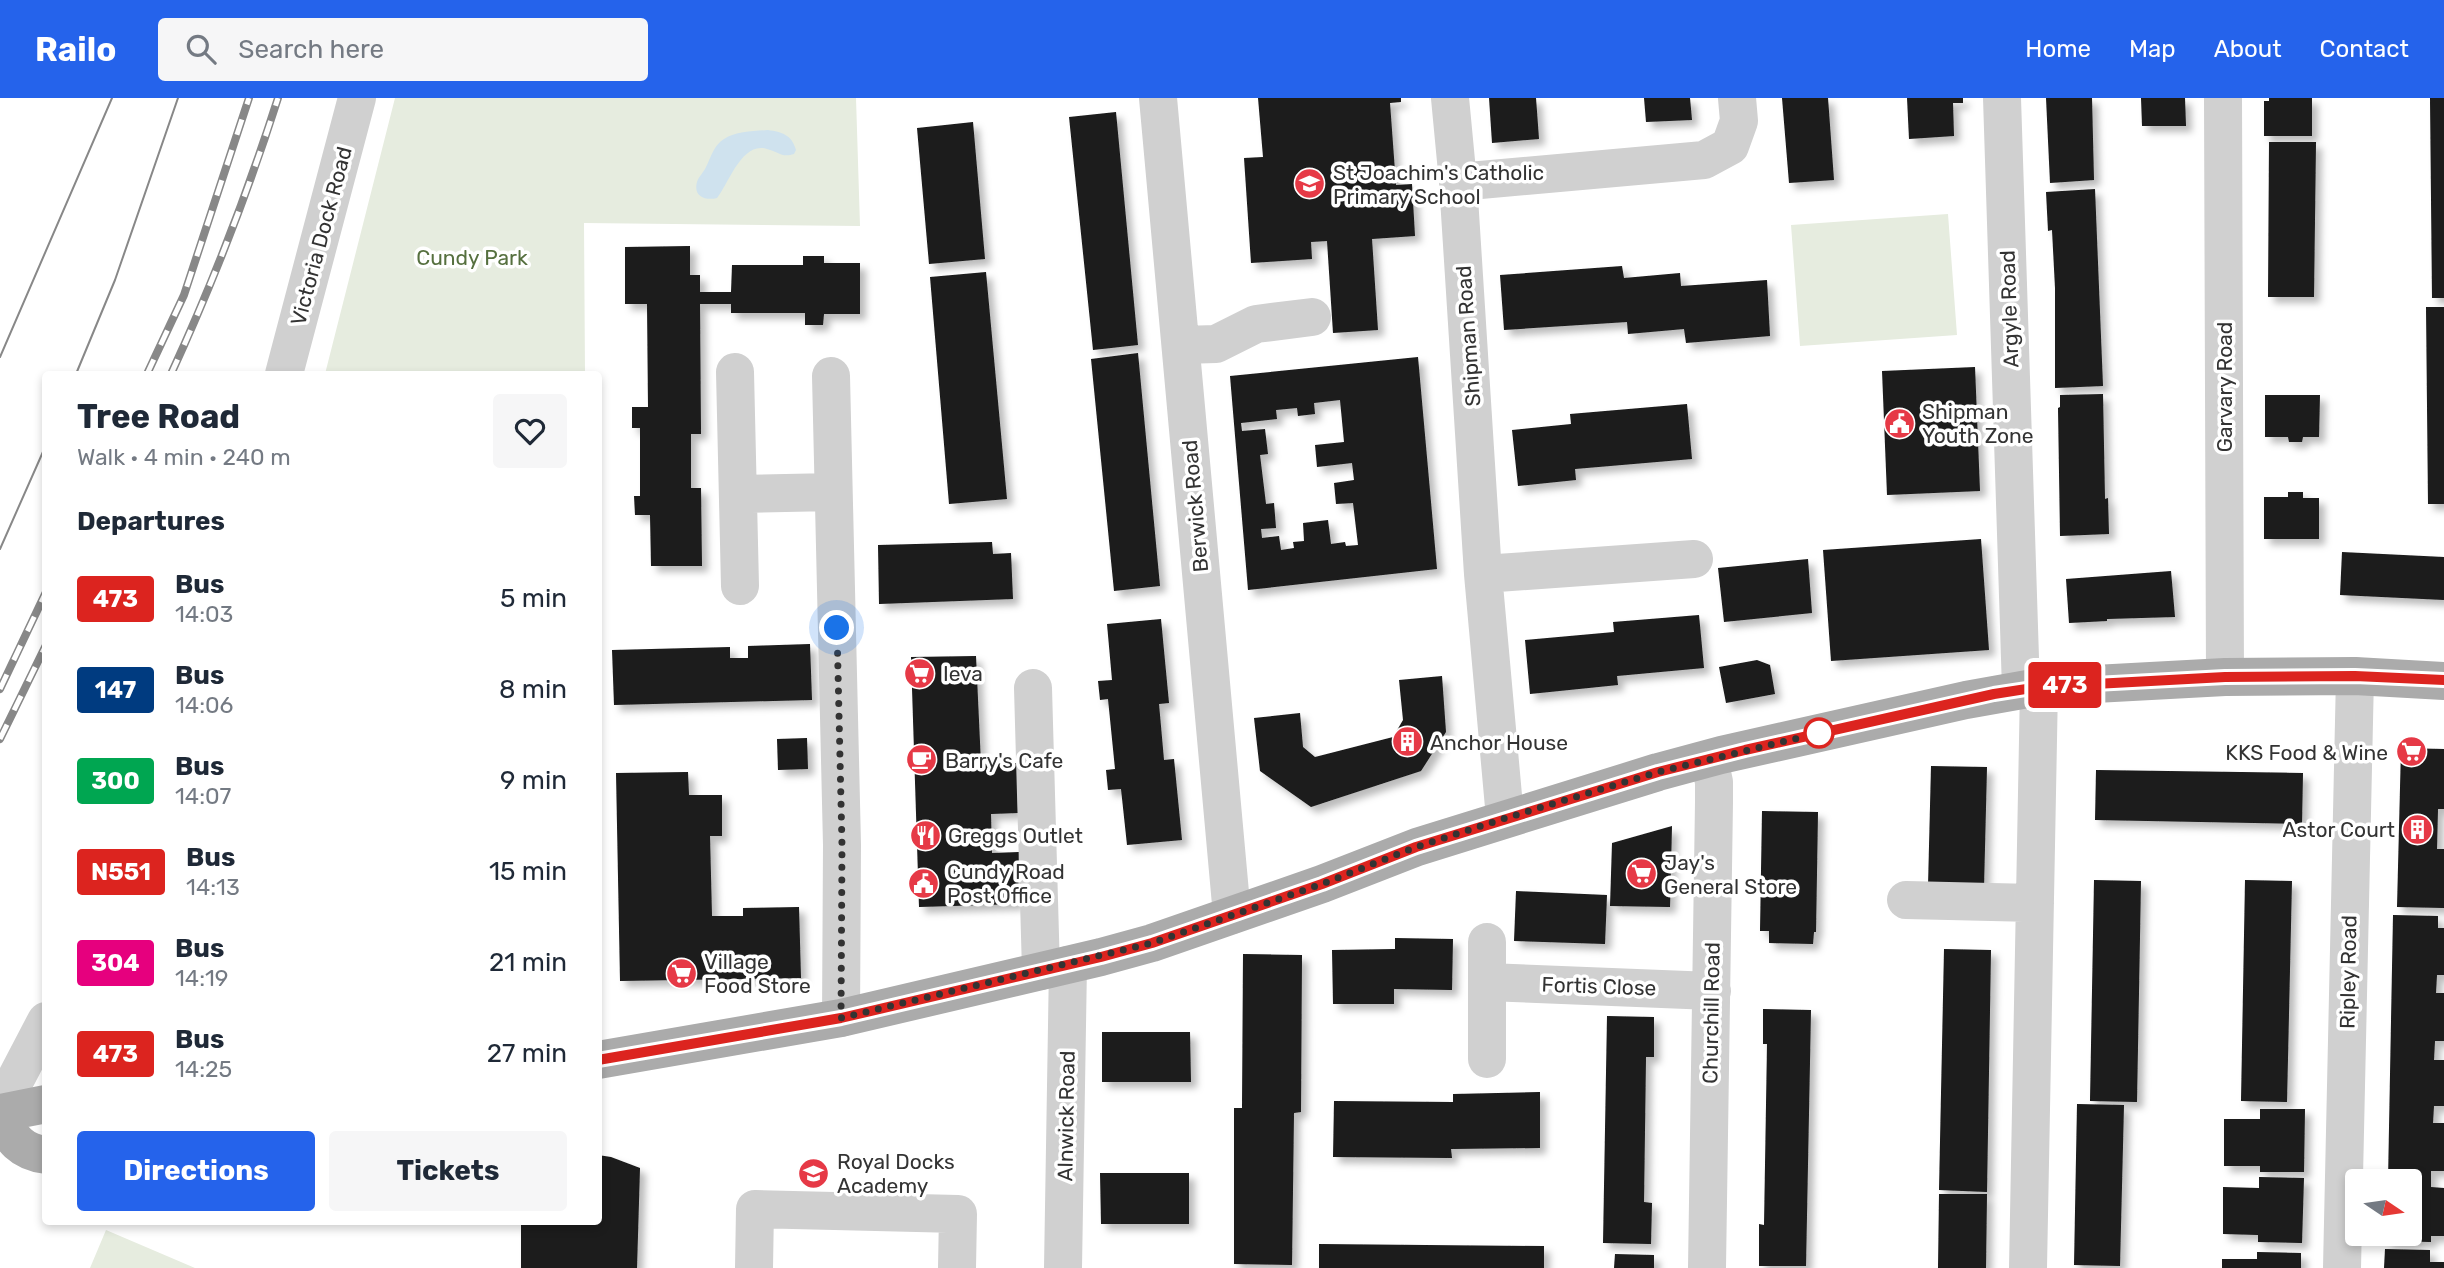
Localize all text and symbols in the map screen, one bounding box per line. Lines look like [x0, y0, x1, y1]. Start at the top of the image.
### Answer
search box [158, 18, 648, 81]
text: Railo [35, 30, 116, 69]
icon: search [182, 30, 220, 68]
text: Search here [238, 34, 384, 65]
text: Home [2025, 35, 2091, 63]
text: Map [2129, 35, 2176, 63]
text: About [2214, 35, 2282, 63]
text: Contact [2320, 35, 2409, 63]
street label: Victoria Dock Road [285, 144, 357, 328]
place label: St Joachim's Catholic Primary School [1333, 160, 1544, 209]
school or university icon: St Joachim's Catholic Primary School [1293, 167, 1327, 201]
park label: Cundy Park [416, 245, 528, 270]
street label: Argyle Road [1994, 250, 2024, 368]
street label: Shipman Road [1451, 265, 1485, 407]
street label: Garvary Road [2212, 322, 2237, 452]
button: heart [493, 394, 567, 468]
text: Tree Road [77, 397, 240, 436]
place label: Shipman Youth Zone [1922, 399, 2033, 448]
public building icon: Shipman Youth Zone [1882, 406, 1916, 440]
street label: Berwick Road [1177, 439, 1213, 573]
text: Walk · 4 min · 240 m [77, 443, 291, 471]
text: Departures [77, 506, 225, 537]
text: Bus [175, 569, 224, 600]
text: 5 min [500, 583, 567, 614]
text: 473 [93, 585, 138, 613]
text: 14:03 [175, 600, 233, 628]
your location [819, 610, 854, 645]
supermarket icon: Ieva [903, 656, 937, 690]
text: Bus [175, 660, 224, 691]
place label: Ieva [943, 661, 983, 686]
line badge: 473 [2025, 662, 2105, 708]
text: 473 [2042, 671, 2088, 699]
text: 8 min [499, 674, 567, 705]
text: 147 [95, 676, 136, 704]
text: 14:06 [175, 691, 234, 719]
unlabelled marker [1804, 718, 1834, 748]
building icon: Anchor House [1390, 725, 1424, 759]
place label: Anchor House [1430, 730, 1568, 755]
supermarket icon: KKS Food & Wine [2394, 735, 2428, 769]
place label: KKS Food & Wine [2225, 740, 2388, 765]
cafe icon: Barry's Cafe [905, 743, 939, 777]
place label: Barry's Cafe [945, 748, 1063, 773]
text: Bus [175, 751, 224, 782]
text: 9 min [500, 765, 567, 796]
text: 300 [91, 767, 140, 795]
text: 14:07 [175, 782, 231, 810]
building icon: Astor Court [2401, 812, 2435, 846]
place label: Astor Court [2282, 817, 2395, 842]
restaurant icon: Greggs Outlet [908, 818, 942, 852]
place label: Greggs Outlet [948, 823, 1083, 848]
text: Bus [186, 842, 235, 873]
place label: Jay's General Store [1664, 850, 1797, 899]
text: 15 min [489, 856, 567, 887]
supermarket icon: Jay's General Store [1624, 857, 1658, 891]
text: N551 [91, 858, 151, 886]
place label: Cundy Road Post Office [947, 859, 1065, 908]
public building icon: Cundy Road Post Office [907, 866, 941, 900]
text: 14:13 [186, 873, 240, 901]
street label: Ripley Road [2335, 915, 2361, 1029]
text: Bus [175, 933, 224, 964]
street label: Churchill Road [1697, 942, 1725, 1084]
text: 21 min [489, 947, 567, 978]
text: 304 [91, 949, 140, 977]
place label: Village Food Store [704, 949, 811, 998]
supermarket icon: Village Food Store [664, 956, 698, 990]
text: 14:19 [175, 964, 229, 992]
street label: Fortis Close [1541, 972, 1657, 1000]
text: Bus [175, 1024, 224, 1055]
text: 27 min [487, 1038, 567, 1069]
text: 473 [93, 1040, 138, 1068]
street label: Alnwick Road [1052, 1050, 1080, 1182]
text: 14:25 [175, 1055, 232, 1083]
button: Directions [77, 1131, 315, 1211]
button: Tickets [329, 1131, 567, 1211]
place label: Royal Docks Academy [837, 1149, 955, 1198]
school or university icon: Royal Docks Academy [797, 1156, 831, 1190]
north arrow [2345, 1169, 2422, 1246]
map controls [2345, 1169, 2422, 1246]

